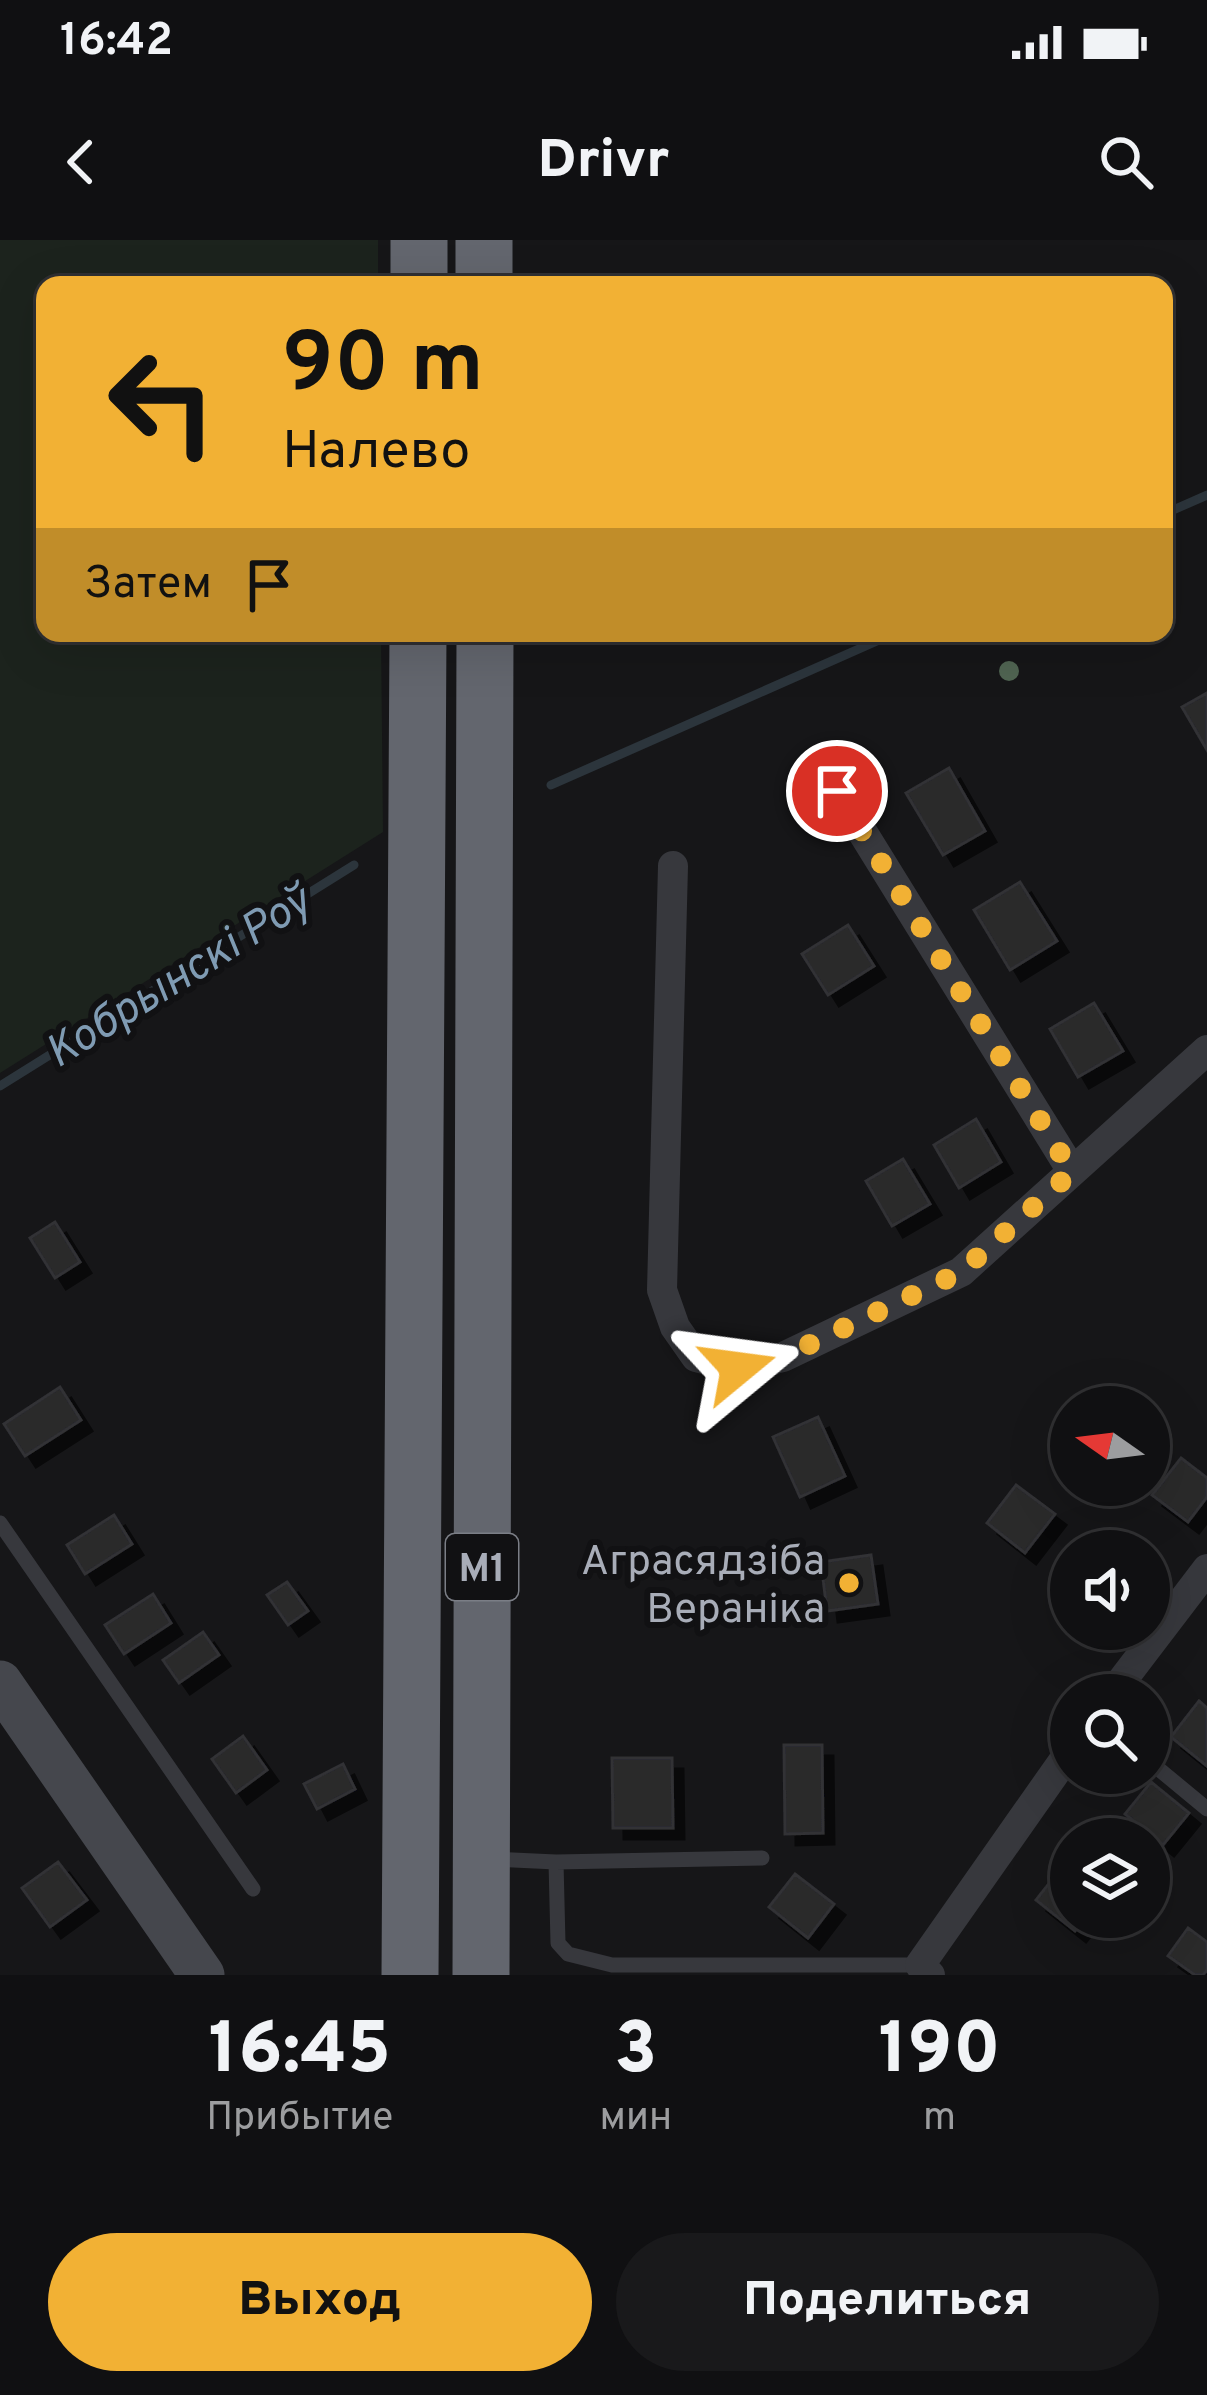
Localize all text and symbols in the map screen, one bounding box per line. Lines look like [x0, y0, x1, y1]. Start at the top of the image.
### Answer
text: 16:42 [60, 14, 173, 71]
text: Drivr [538, 128, 669, 197]
icon: back [48, 129, 114, 195]
icon: search [1093, 129, 1159, 195]
text: 90 m [282, 315, 484, 421]
icon: left [84, 324, 240, 480]
text: Налево [282, 419, 470, 488]
icon: arrive [236, 552, 302, 618]
text: Затем [84, 557, 212, 614]
pin [786, 740, 888, 842]
icon: arrive [804, 758, 870, 824]
water label: Кобрынскі Роў [36, 873, 325, 1083]
position arrow [675, 1305, 801, 1431]
north arrow [1050, 1386, 1170, 1506]
map controls [1050, 1386, 1170, 1938]
button: sound [1050, 1530, 1170, 1650]
road number: М1 [446, 1534, 518, 1600]
place label: Аграсядзіба Вераніка [581, 1537, 825, 1638]
marker: Аграсядзіба Вераніка [836, 1570, 862, 1596]
button: search [1050, 1674, 1170, 1794]
button: layers [1050, 1818, 1170, 1938]
text: 16:45 [208, 2007, 391, 2099]
text: 3 [614, 2007, 657, 2099]
text: 190 [878, 2007, 1001, 2099]
text: Прибытие [206, 2095, 393, 2144]
text: мин [599, 2095, 672, 2144]
text: m [923, 2095, 956, 2144]
button: Выход [48, 2233, 592, 2371]
button: Поделиться [616, 2233, 1159, 2371]

